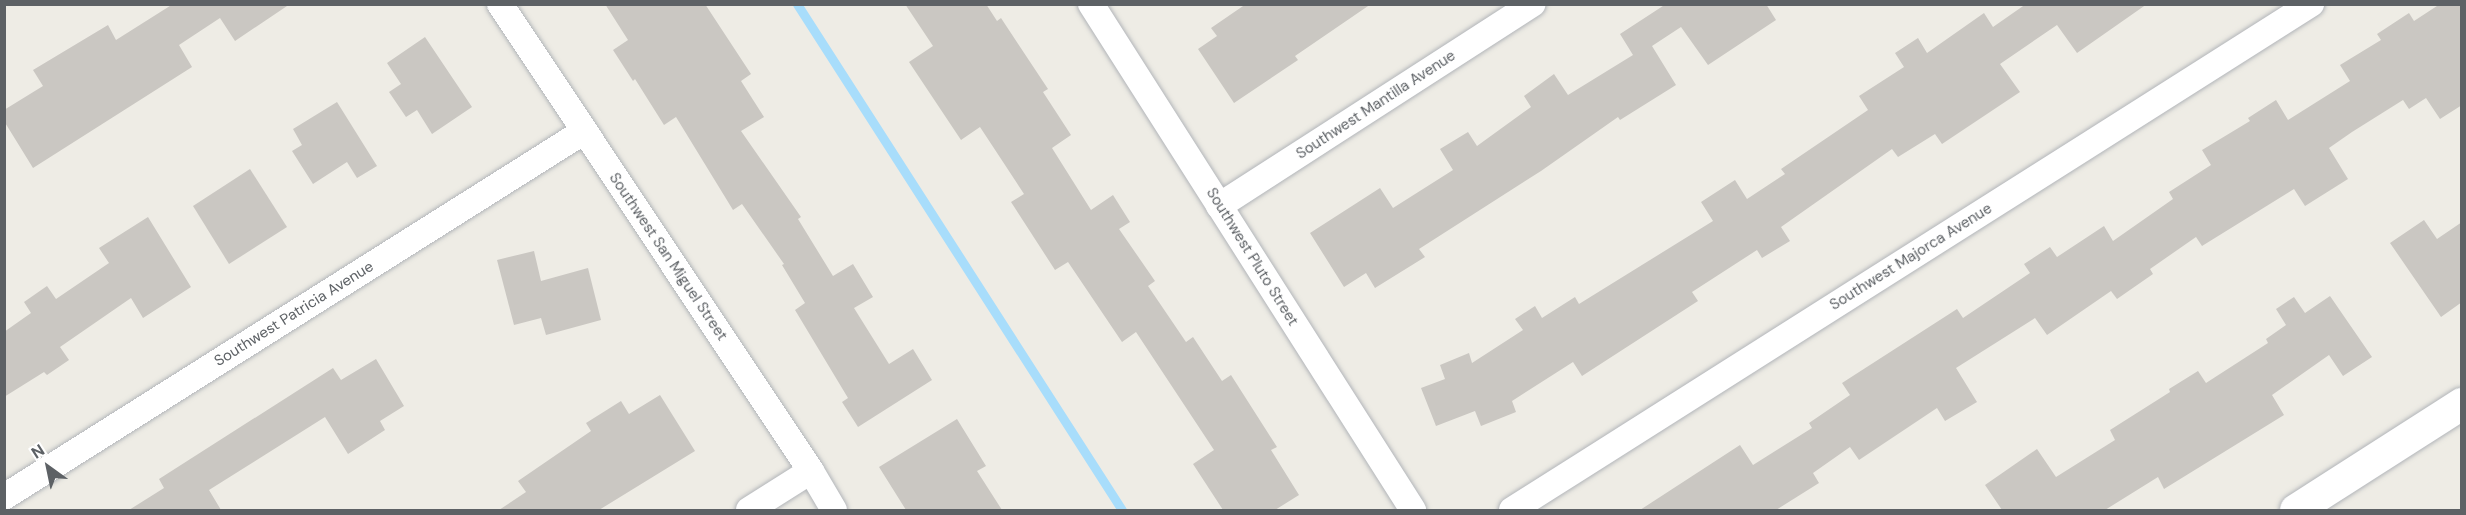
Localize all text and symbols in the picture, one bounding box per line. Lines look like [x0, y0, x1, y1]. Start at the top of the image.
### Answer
street label: Southwest Mantilla Avenue [1293, 47, 1459, 163]
street label: Southwest San Miguel Street [605, 170, 731, 344]
street label: Southwest Pluto Street [1202, 185, 1302, 329]
street label: Southwest Majorca Avenue [1827, 200, 1995, 314]
street label: Southwest Patricia Avenue [211, 258, 377, 370]
north arrow [18, 437, 78, 497]
text: N [27, 440, 49, 463]

